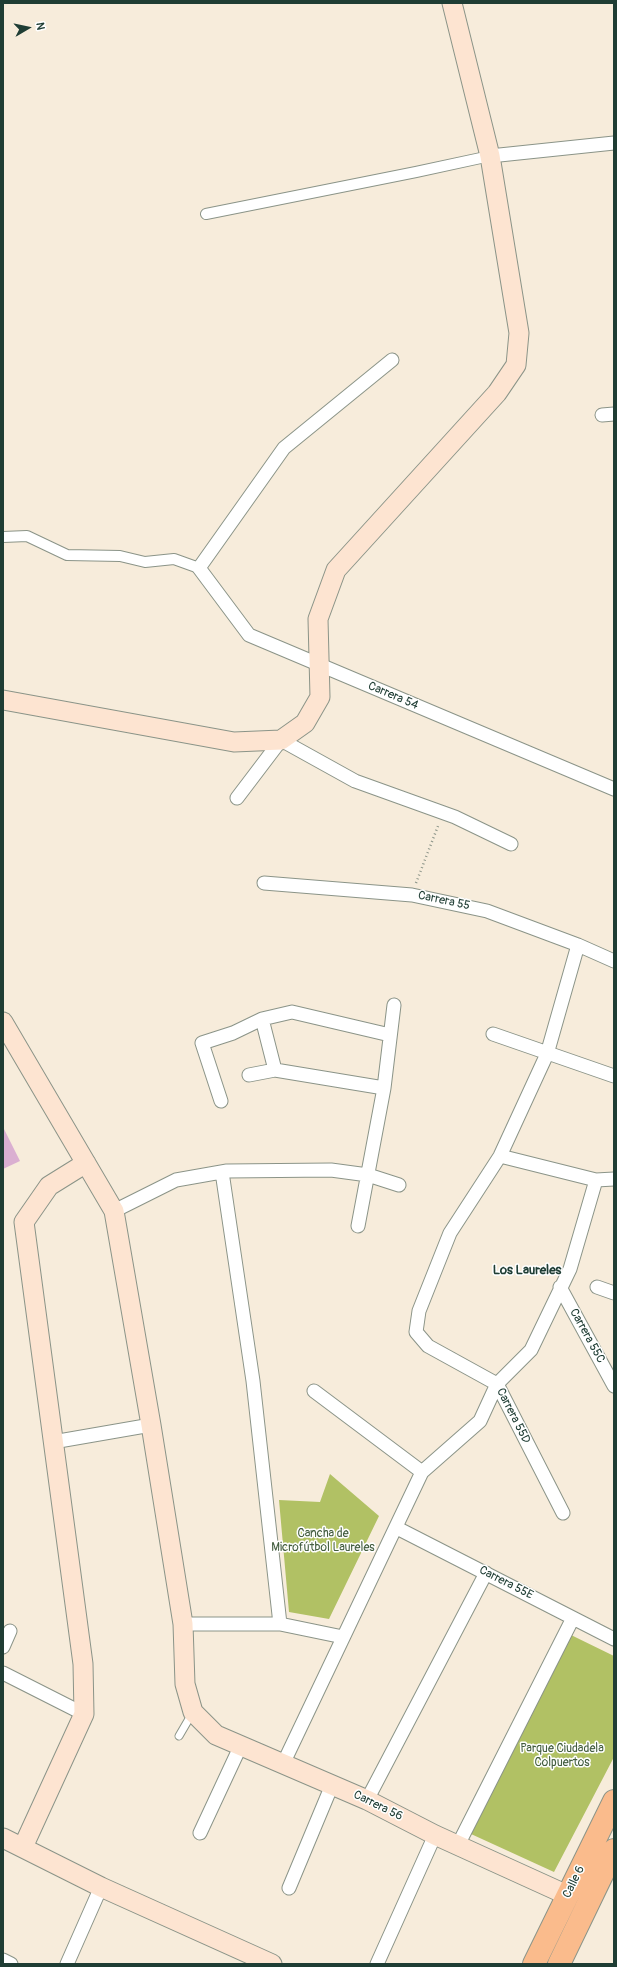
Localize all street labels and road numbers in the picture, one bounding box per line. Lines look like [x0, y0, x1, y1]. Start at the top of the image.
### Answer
street label: Carrera 54 [366, 679, 420, 713]
street label: Carrera 55 [417, 888, 471, 914]
street label: Carrera 55C [566, 1306, 608, 1366]
street label: Carrera 55D [493, 1386, 533, 1446]
street label: Carrera 55E [476, 1563, 536, 1603]
street label: Carrera 56 [351, 1788, 405, 1824]
street label: Calle 6 [560, 1863, 588, 1901]

